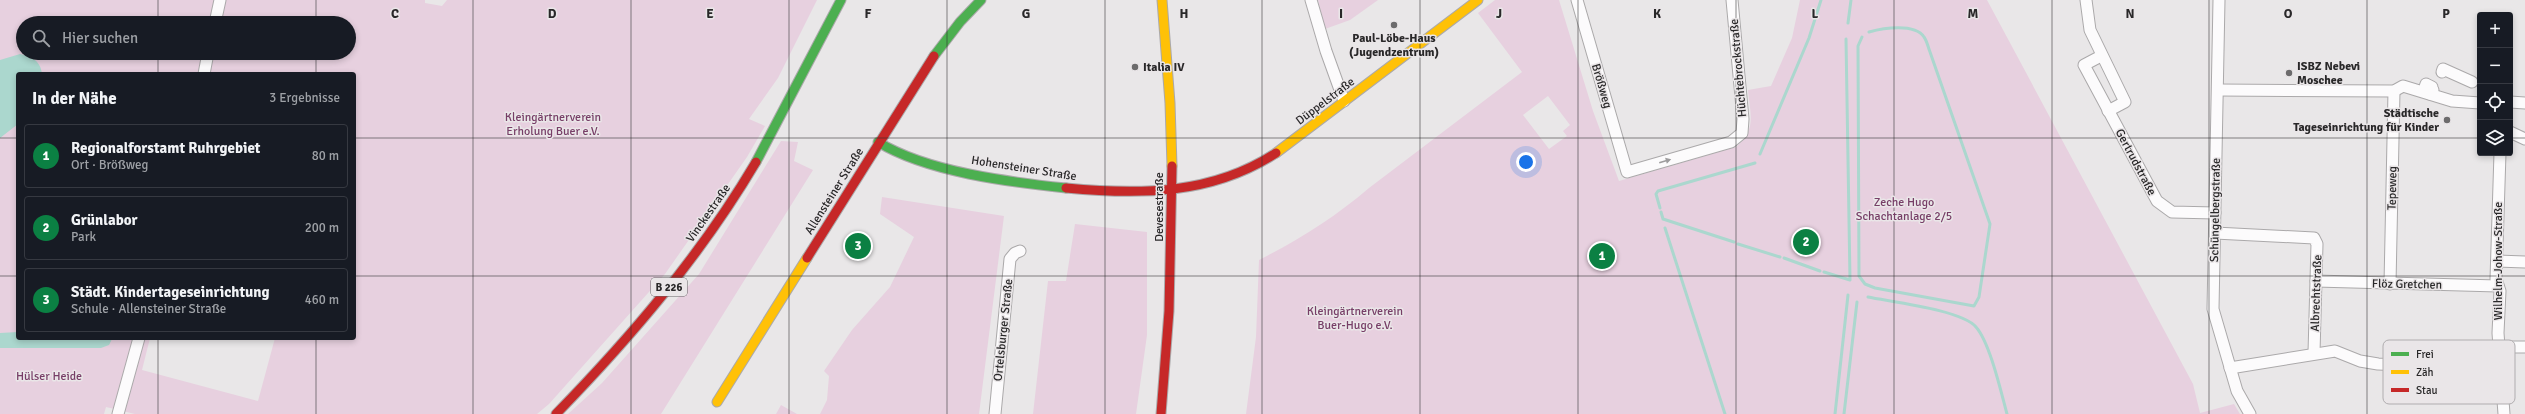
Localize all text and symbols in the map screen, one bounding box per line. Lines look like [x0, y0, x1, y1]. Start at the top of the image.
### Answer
text: C [391, 6, 399, 22]
text: D [548, 6, 557, 22]
text: E [706, 6, 714, 22]
text: F [865, 6, 872, 22]
text: G [1022, 6, 1030, 22]
text: H [1180, 6, 1188, 22]
text: I [1339, 6, 1343, 22]
text: J [1496, 6, 1502, 22]
text: K [1653, 6, 1661, 22]
text: L [1812, 6, 1819, 22]
text: M [1968, 6, 1979, 22]
text: N [2125, 6, 2135, 22]
text: O [2284, 6, 2293, 22]
text: P [2442, 6, 2450, 22]
map controls [2477, 12, 2513, 156]
button: + [2477, 12, 2513, 48]
search box [16, 16, 356, 60]
street label: Hüchtebrockstraße [1727, 18, 1750, 118]
marker: Paul-Löbe-Haus (Jugendzentrum) [1389, 20, 1399, 30]
icon: search [30, 27, 52, 49]
text: Hier suchen [62, 29, 138, 47]
place label: Paul-Löbe-Haus (Jugendzentrum) [1349, 31, 1439, 60]
button: − [2477, 48, 2513, 84]
place label: ISBZ Nebevi Moschee [2297, 59, 2360, 88]
place label: Italia IV [1143, 60, 1185, 75]
marker: Italia IV [1130, 62, 1140, 72]
street label: Brößweg [1588, 62, 1615, 110]
marker: ISBZ Nebevi Moschee [2284, 68, 2294, 78]
street label: Düppelstraße [1293, 74, 1358, 128]
button: locate [2477, 84, 2513, 120]
text: In der Nähe [32, 88, 117, 109]
text: 3 Ergebnisse [269, 90, 340, 106]
place label: Städtische Tageseinrichtung für Kinder [2293, 106, 2439, 135]
park label: Kleingärtnerverein Erholung Buer e.V. [505, 110, 601, 139]
marker: Städtische Tageseinrichtung für Kinder [2442, 115, 2452, 125]
button: layers [2477, 120, 2513, 156]
street label: Gertrudstraße [2112, 126, 2159, 198]
text: Regionalforstamt Ruhrgebiet [71, 139, 260, 157]
street label: Allensteiner Straße [802, 145, 867, 237]
text: 1 [42, 148, 50, 164]
text: 80 m [312, 148, 339, 164]
your location [1516, 152, 1536, 172]
street label: Hohensteiner Straße [970, 153, 1078, 184]
text: Ort · Brößweg [71, 157, 148, 173]
one-way arrow [1659, 158, 1671, 164]
street label: Schüngelbergstraße [2207, 158, 2224, 262]
street label: Tepeweg [2385, 166, 2400, 210]
street label: Devesestraße [1152, 172, 1167, 242]
street label: Vinckestraße [683, 181, 734, 245]
park label: Zeche Hugo Schachtanlage 2/5 [1856, 195, 1952, 224]
street label: Wilhelm-Johow-Straße [2491, 202, 2506, 320]
text: Grünlabor [71, 211, 137, 229]
text: 2 [42, 220, 50, 236]
text: 200 m [305, 220, 339, 236]
pin: 2 [1793, 227, 1819, 257]
text: Park [71, 229, 96, 245]
pin: 3 [845, 231, 871, 261]
pin: 1 [1589, 241, 1615, 271]
street label: Albrechtstraße [2308, 254, 2325, 332]
street label: Flöz Gretchen [2372, 276, 2442, 293]
road number: B 226 [651, 278, 687, 296]
street label: Ortelsburger Straße [991, 278, 1016, 382]
text: Städt. Kindertageseinrichtung [71, 283, 270, 301]
text: 3 [42, 292, 50, 308]
text: 460 m [305, 292, 339, 308]
text: Schule · Allensteiner Straße [71, 301, 226, 317]
park label: Kleingärtnerverein Buer-Hugo e.V. [1307, 304, 1403, 333]
legend [2383, 340, 2515, 404]
text: Frei [2416, 348, 2434, 361]
text: Zäh [2416, 366, 2434, 379]
park label: Hülser Heide [16, 369, 82, 384]
text: Stau [2416, 384, 2438, 397]

